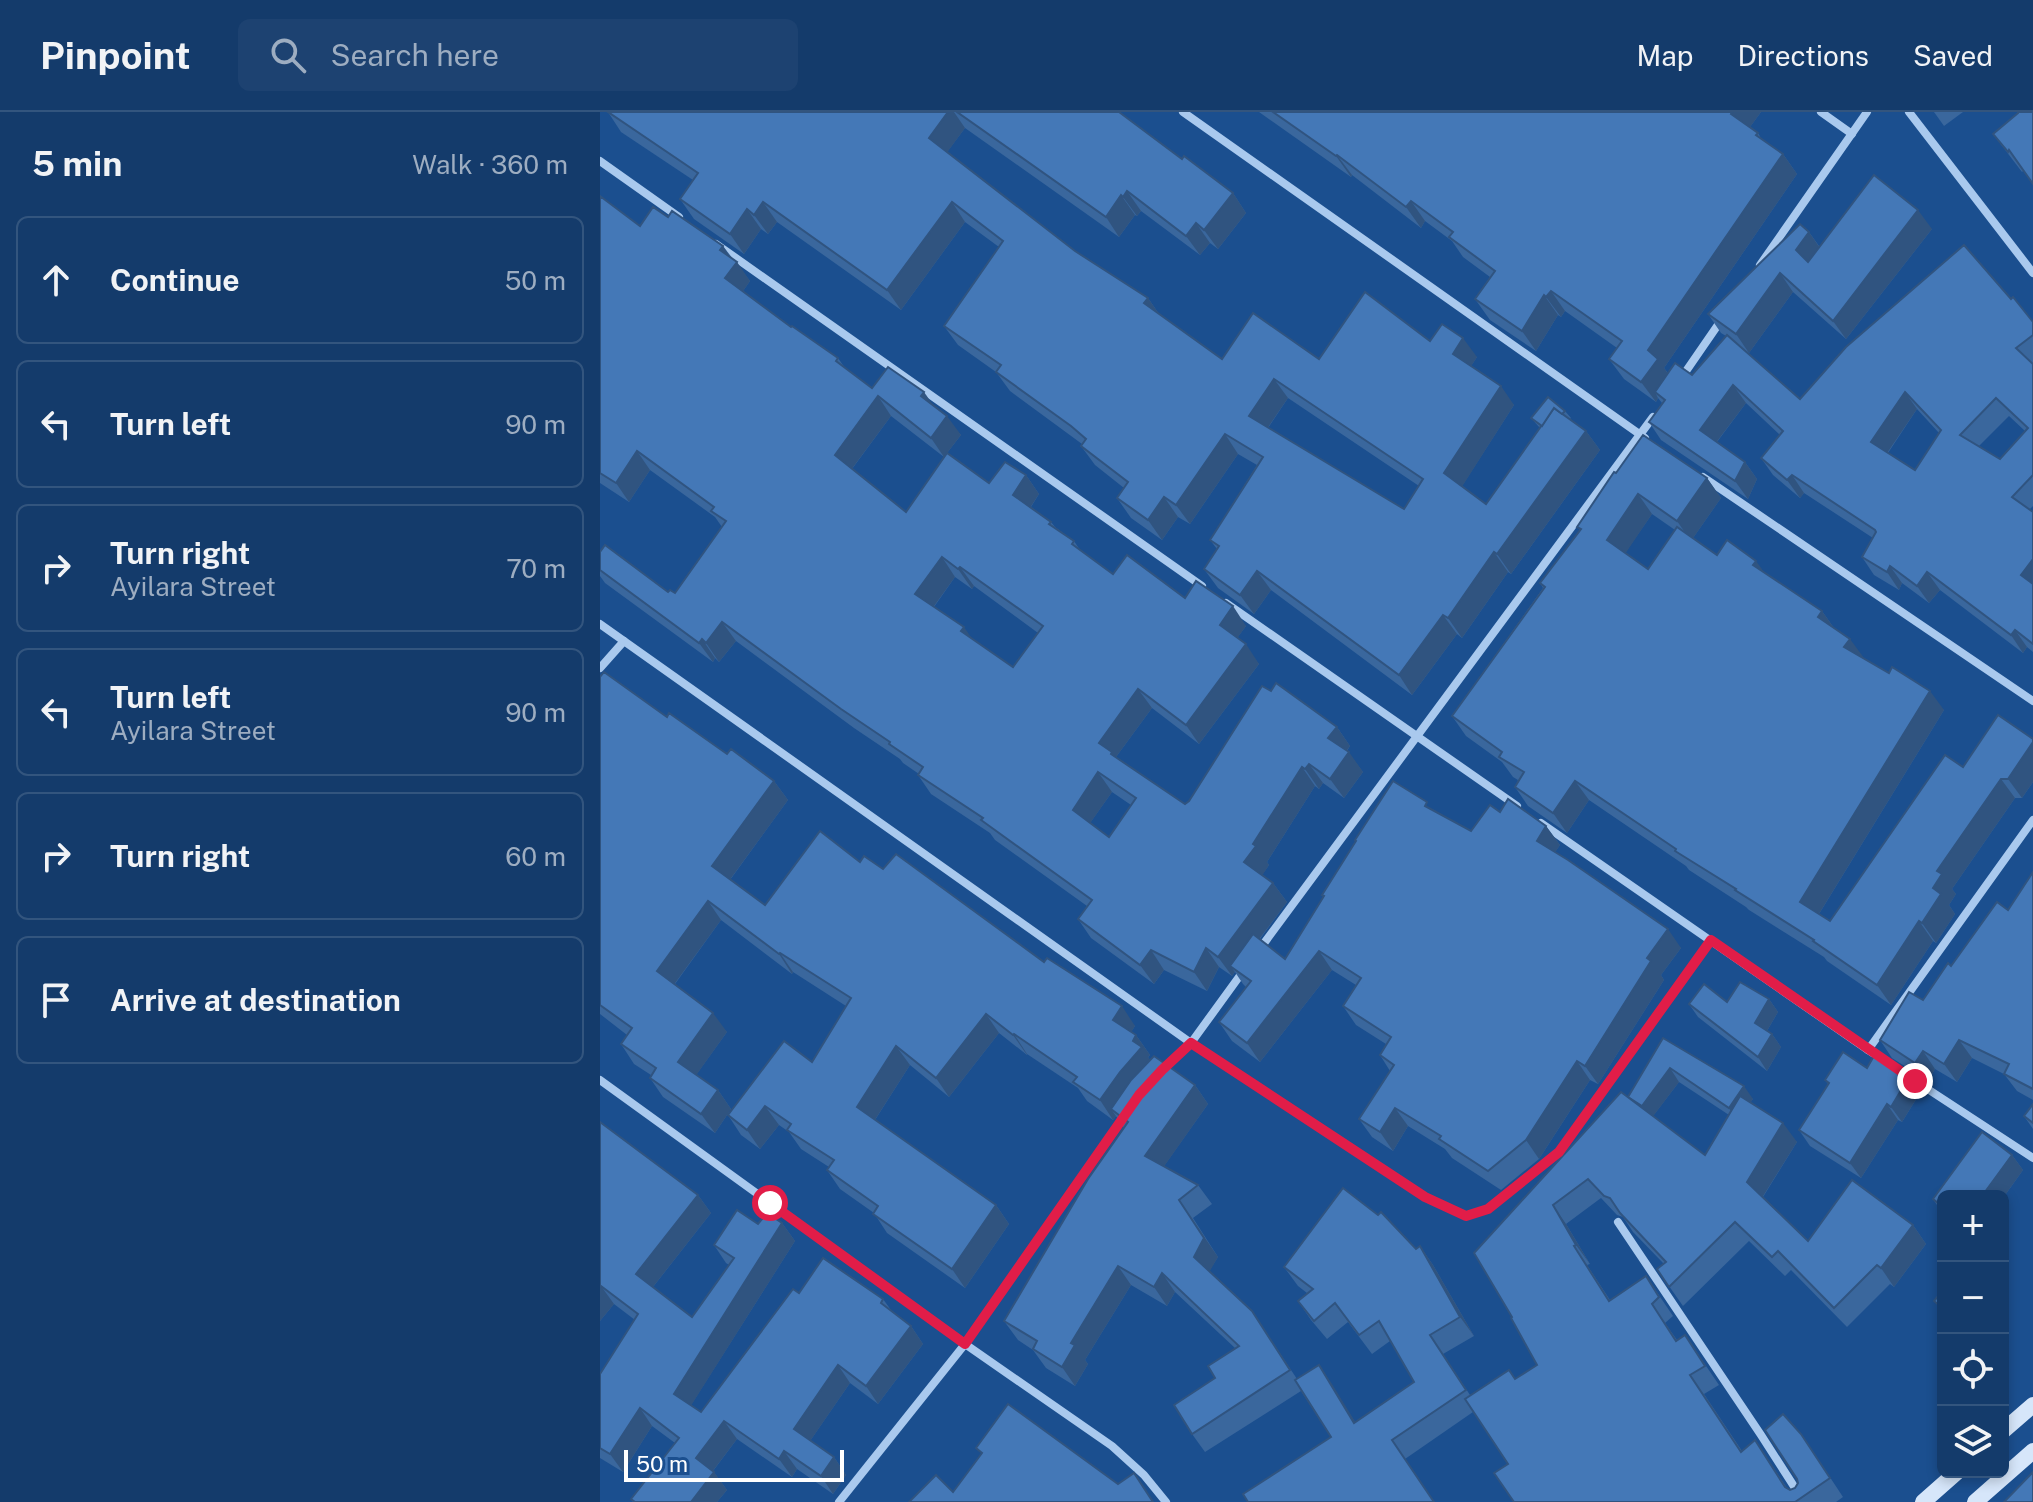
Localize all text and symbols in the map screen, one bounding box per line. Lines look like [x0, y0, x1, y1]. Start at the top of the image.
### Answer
search box [238, 19, 798, 91]
text: Pinpoint [40, 33, 190, 78]
icon: search [266, 33, 310, 77]
text: Search here [330, 37, 499, 73]
text: Map [1637, 39, 1693, 72]
text: Directions [1737, 39, 1869, 72]
text: Saved [1913, 39, 1993, 72]
text: 5 min [32, 144, 122, 184]
text: Walk · 360 m [412, 149, 568, 180]
icon: ahead [34, 258, 78, 302]
text: Continue [110, 262, 240, 298]
text: 50 m [505, 265, 566, 296]
icon: left [34, 402, 78, 446]
text: Turn left [110, 406, 231, 442]
text: 90 m [505, 409, 566, 440]
text: Turn right [110, 535, 250, 571]
icon: right [34, 546, 78, 590]
text: 70 m [506, 553, 566, 584]
text: Ayilara Street [110, 571, 276, 602]
text: Turn left [110, 679, 231, 715]
icon: left [34, 690, 78, 734]
text: 90 m [505, 697, 566, 728]
text: Ayilara Street [110, 715, 276, 746]
icon: right [34, 834, 78, 878]
text: Turn right [110, 838, 250, 874]
text: 60 m [505, 841, 566, 872]
icon: arrive [34, 978, 78, 1022]
text: Arrive at destination [110, 982, 401, 1018]
route end [1897, 1063, 1933, 1099]
route start [752, 1185, 788, 1221]
map controls [1937, 1190, 2009, 1478]
button: + [1937, 1190, 2009, 1262]
button: − [1937, 1262, 2009, 1334]
button: locate [1937, 1334, 2009, 1406]
button: layers [1937, 1406, 2009, 1478]
scale bar [624, 1446, 844, 1482]
text: 50 m [636, 1451, 688, 1477]

